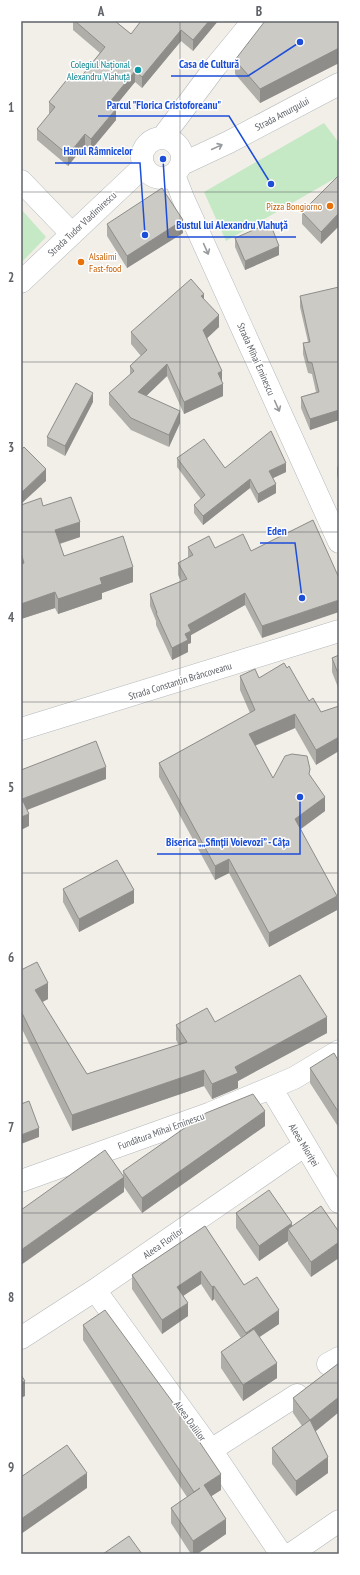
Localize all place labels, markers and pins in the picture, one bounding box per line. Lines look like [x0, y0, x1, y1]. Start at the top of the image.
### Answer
callout: Casa de Cultură [171, 53, 248, 76]
place label: Colegiul Național Alexandru Vlahuță [67, 58, 131, 83]
marker: Colegiul Național Alexandru Vlahuță [133, 65, 143, 75]
callout: Parcul "Florica Cristoforeanu" [98, 93, 229, 116]
callout: Hanul Râmnicelor [55, 140, 140, 163]
place label: Pizza Bongiorno [266, 200, 322, 213]
marker: Pizza Bongiorno [325, 201, 335, 211]
callout: Bustul lui Alexandru Vlahuță [168, 214, 296, 237]
place label: Alsalimi Fast-food [89, 250, 121, 275]
marker: Alsalimi Fast-food [76, 257, 86, 267]
callout: Eden [260, 520, 295, 543]
callout: Biserica „„Sfinții Voievozi” - Câța [157, 831, 300, 854]

